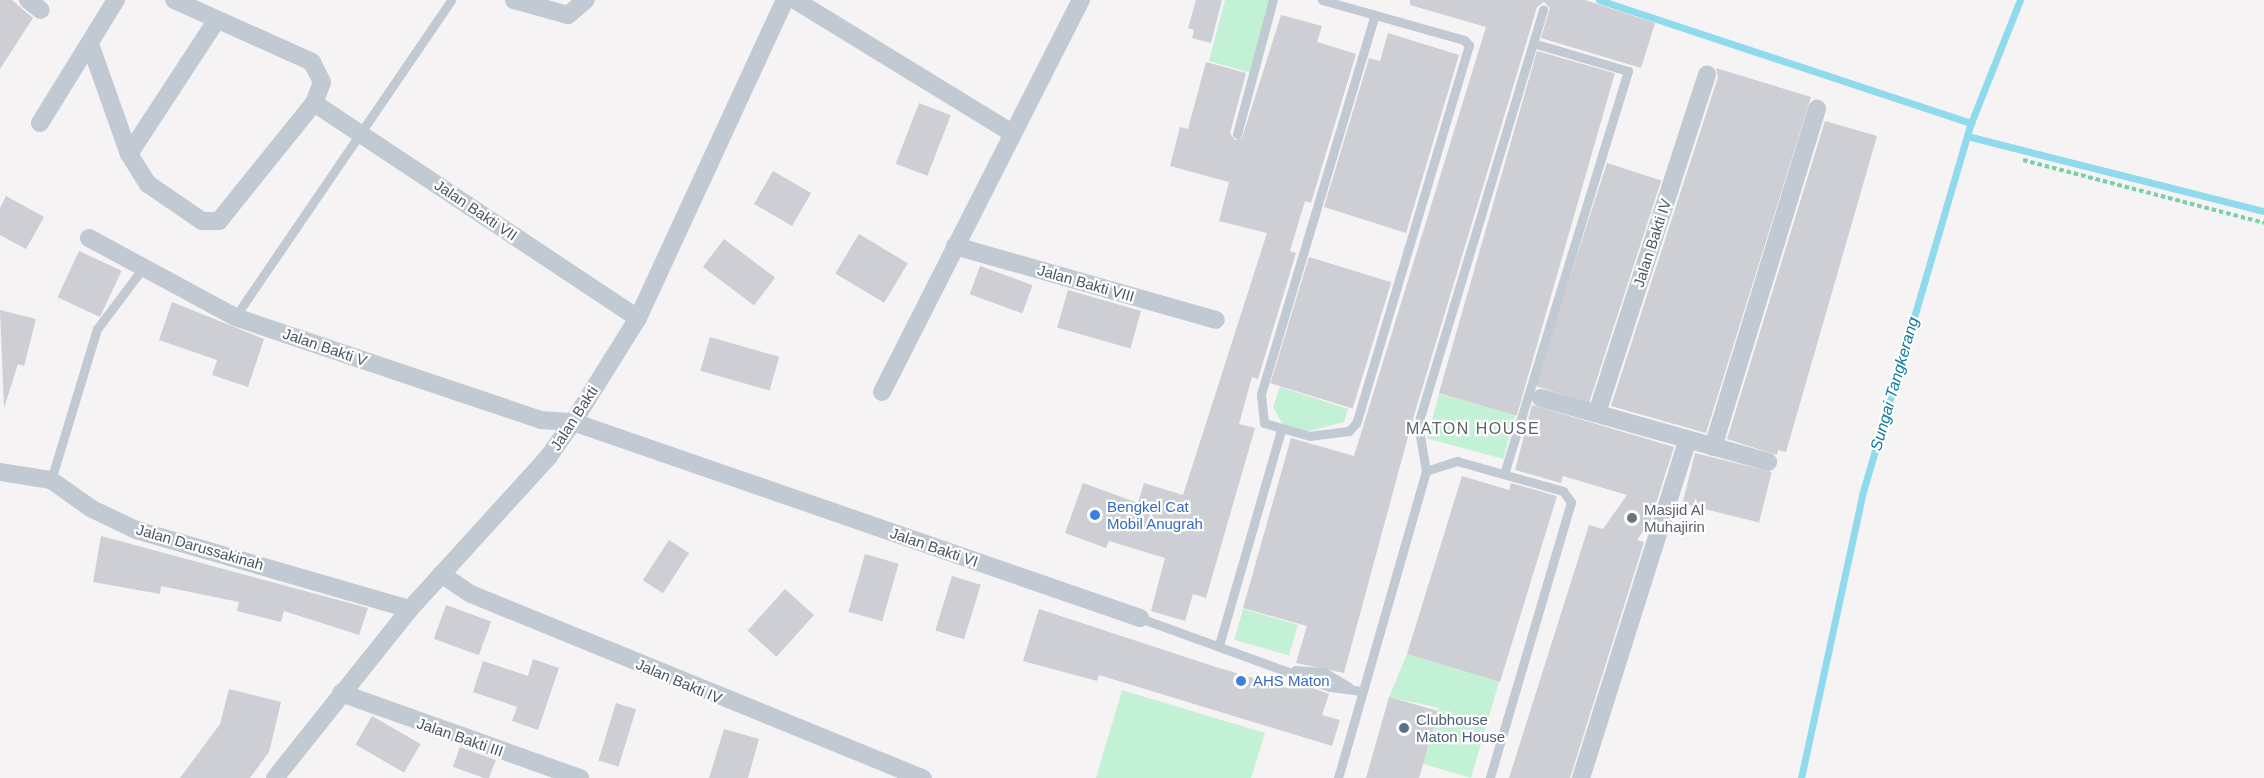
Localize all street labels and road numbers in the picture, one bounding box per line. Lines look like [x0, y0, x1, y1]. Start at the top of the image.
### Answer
street label: Jalan Bakti VII [431, 176, 521, 244]
street label: Jalan Bakti IV [1629, 197, 1675, 289]
street label: Jalan Bakti VIII [1035, 261, 1137, 305]
street label: Jalan Bakti V [281, 324, 369, 370]
street label: Jalan Bakti [546, 382, 602, 454]
street label: Jalan Darussakinah [134, 520, 266, 574]
street label: Jalan Bakti VI [888, 524, 980, 570]
street label: Jalan Bakti IV [633, 655, 725, 707]
street label: Jalan Bakti III [415, 714, 505, 760]

